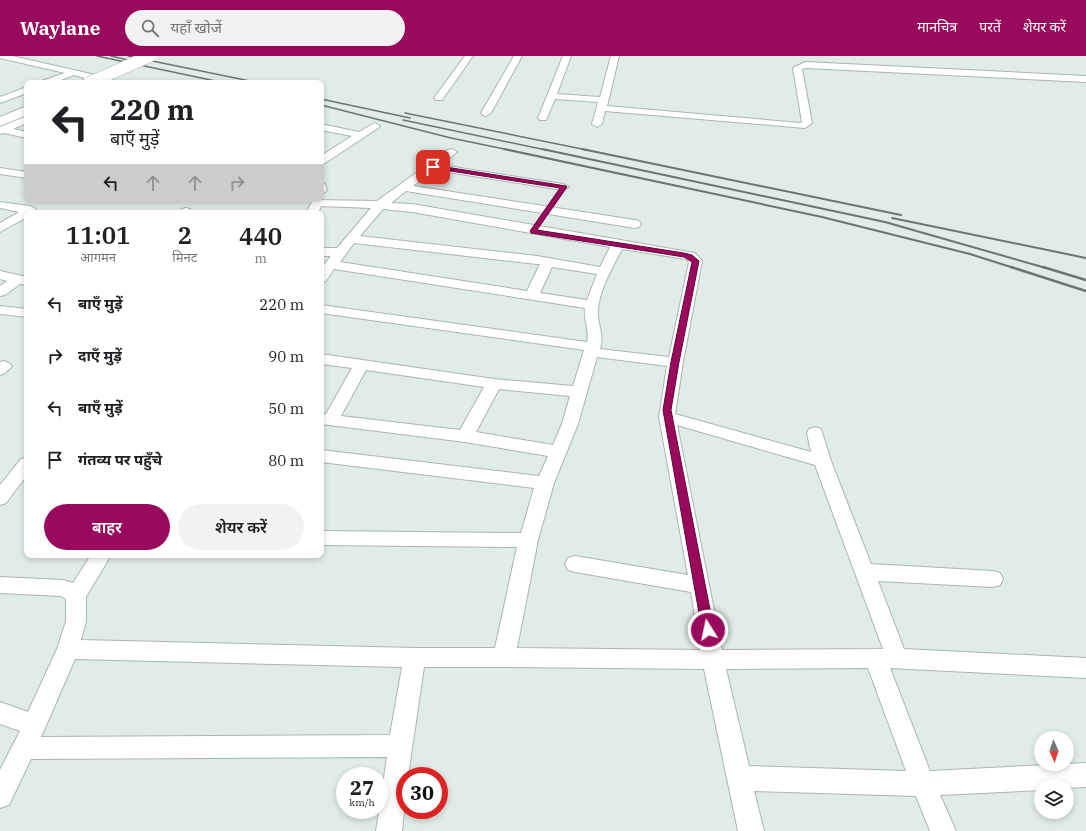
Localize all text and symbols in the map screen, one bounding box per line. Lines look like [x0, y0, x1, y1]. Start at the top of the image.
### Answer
search box [125, 10, 405, 46]
text: Waylane [20, 16, 101, 40]
icon: search [139, 17, 161, 39]
text: यहाँ खोजें [171, 18, 222, 37]
text: मानचित्र [917, 18, 957, 36]
text: परतें [979, 18, 1001, 36]
text: शेयर करें [1023, 18, 1066, 36]
text: 220 m [110, 91, 194, 128]
icon: left [44, 96, 96, 148]
text: बाएँ मुड़ें [110, 127, 159, 150]
pin [416, 150, 450, 184]
icon: arrive [422, 156, 444, 178]
icon: left [100, 172, 122, 194]
icon: ahead [142, 172, 164, 194]
icon: ahead [184, 172, 206, 194]
icon: right [226, 172, 248, 194]
text: 11:01 [66, 219, 131, 251]
text: 2 [178, 219, 192, 251]
text: 440 [239, 220, 282, 252]
text: आगमन [80, 249, 116, 266]
text: मिनट [172, 249, 197, 266]
text: m [254, 250, 267, 267]
icon: left [44, 293, 66, 315]
text: बाएँ मुड़ें [78, 294, 123, 313]
text: 220 m [259, 295, 304, 314]
icon: right [44, 345, 66, 367]
text: दाएँ मुड़ें [78, 346, 122, 365]
text: 90 m [268, 347, 304, 366]
icon: left [44, 397, 66, 419]
text: बाएँ मुड़ें [78, 398, 123, 417]
text: 50 m [268, 399, 304, 418]
icon: arrive [44, 449, 66, 471]
text: गंतव्य पर पहुँचे [78, 450, 162, 469]
text: 80 m [268, 451, 304, 470]
button: बाहर [44, 504, 170, 550]
button: शेयर करें [178, 504, 304, 550]
position arrow [687, 609, 729, 651]
north arrow [1034, 731, 1074, 771]
map controls [1034, 731, 1074, 819]
speed limit sign: 30 [396, 767, 448, 819]
text: 27 [350, 774, 374, 801]
button: layers [1034, 779, 1074, 819]
text: km/h [349, 796, 375, 809]

